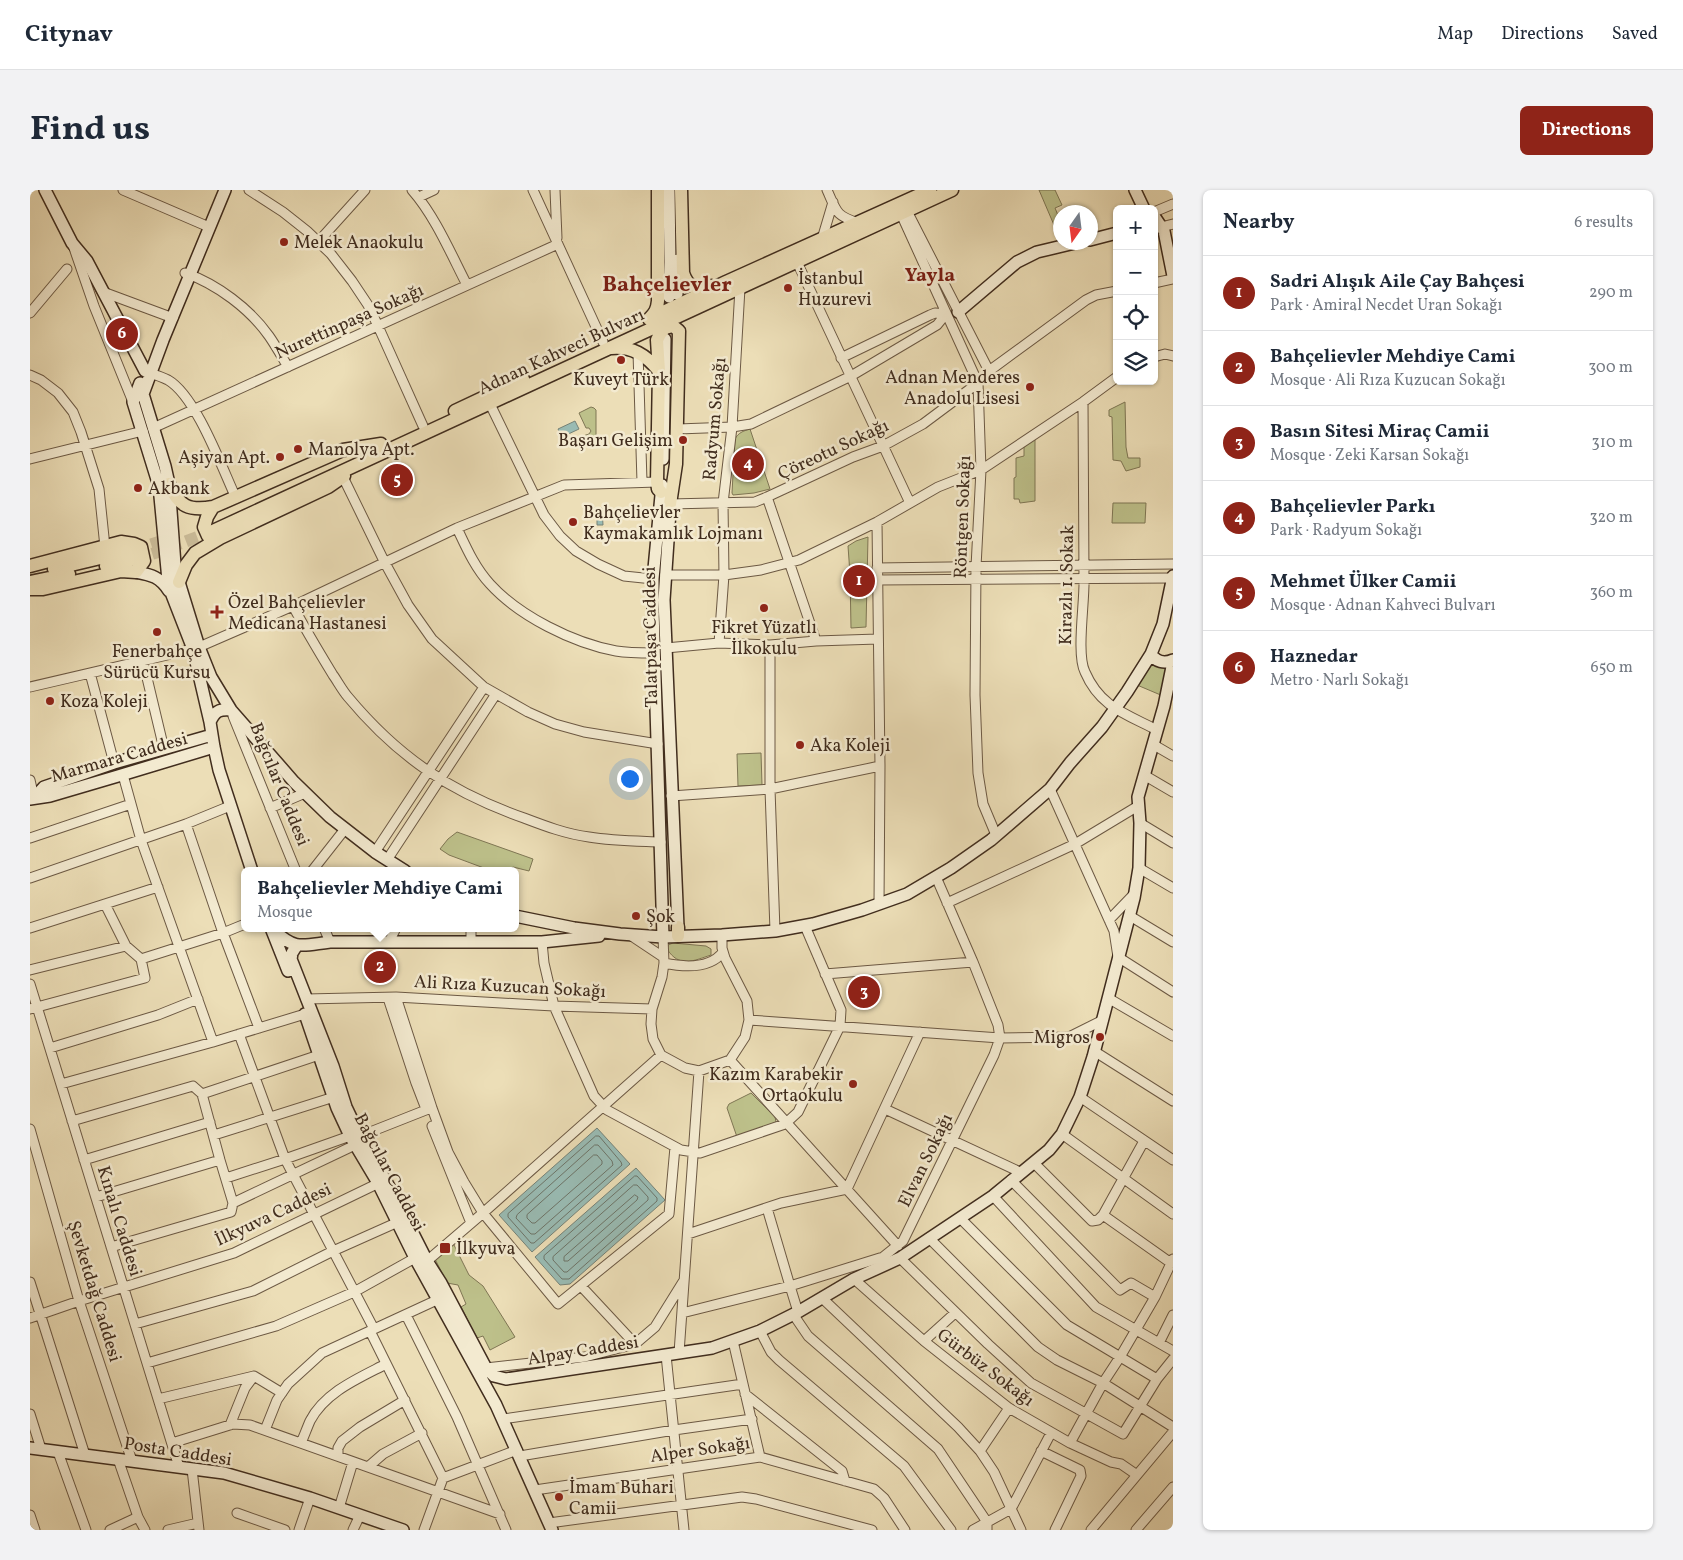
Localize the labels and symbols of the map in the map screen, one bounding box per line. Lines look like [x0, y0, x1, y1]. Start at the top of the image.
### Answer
north arrow [1053, 205, 1098, 250]
place label: Melek Anaokulu [294, 231, 424, 256]
marker: Melek Anaokulu [278, 236, 290, 248]
district label: Yayla [905, 262, 955, 290]
place label: İstanbul Huzurevi [798, 267, 872, 313]
district label: Bahçelievler [602, 270, 732, 301]
street label: Nurettinpaşa Sokağı [271, 278, 428, 366]
marker: İstanbul Huzurevi [782, 282, 794, 294]
street label: Adnan Kahveci Bulvarı [474, 303, 649, 402]
pin: 6 [106, 315, 138, 353]
marker: Kuveyt Türk [615, 354, 627, 366]
street label: Radyum Sokağı [698, 356, 733, 482]
place label: Adnan Menderes Anadolu Lisesi [885, 366, 1020, 412]
place label: Kuveyt Türk [573, 368, 669, 393]
marker: Adnan Menderes Anadolu Lisesi [1024, 381, 1036, 393]
street label: Çöreotu Sokağı [774, 414, 893, 487]
place label: Başarı Gelişim [558, 429, 673, 454]
marker: Başarı Gelişim [677, 434, 689, 446]
place label: Manolya Apt. [308, 438, 414, 463]
marker: Manolya Apt. [292, 443, 304, 455]
pin: 4 [732, 445, 764, 483]
place label: Aşiyan Apt. [178, 446, 270, 471]
marker: Aşiyan Apt. [274, 451, 286, 463]
street label: Röntgen Sokağı [949, 455, 978, 579]
pin: 5 [381, 461, 413, 499]
place label: Akbank [148, 477, 210, 502]
marker: Akbank [132, 482, 144, 494]
place label: Bahçelievler Kaymakamlık Lojmanı [583, 501, 763, 547]
marker: Bahçelievler Kaymakamlık Lojmanı [567, 516, 579, 528]
street label: Kirazlı 1. Sokak [1054, 524, 1081, 645]
pin: 1 [843, 562, 875, 600]
street label: Talatpaşa Caddesi [638, 566, 665, 708]
place label: Özel Bahçelievler Medicana Hastanesi [228, 591, 387, 637]
marker: Fikret Yüzatlı İlkokulu [758, 602, 770, 614]
marker: Özel Bahçelievler Medicana Hastanesi [210, 605, 224, 619]
place label: Fikret Yüzatlı İlkokulu [711, 616, 817, 662]
marker: Fenerbahçe Sürücü Kursu [151, 626, 163, 638]
place label: Fenerbahçe Sürücü Kursu [103, 640, 211, 686]
place label: Koza Koleji [60, 690, 148, 715]
marker: Koza Koleji [44, 695, 56, 707]
street label: Bağcılar Caddesi [242, 719, 315, 850]
street label: Marmara Caddesi [48, 727, 191, 790]
place label: Aka Koleji [810, 734, 890, 759]
marker: Aka Koleji [794, 739, 806, 751]
your location [617, 766, 643, 792]
place label: Şok [646, 905, 675, 930]
marker: Şok [630, 910, 642, 922]
pin: 2 [364, 948, 396, 986]
street label: Ali Rıza Kuzucan Sokağı [413, 970, 606, 1005]
pin: 3 [848, 973, 880, 1011]
place label: Migros [1034, 1026, 1090, 1051]
marker: Migros [1094, 1031, 1106, 1043]
place label: Kazım Karabekir Ortaokulu [709, 1063, 843, 1109]
marker: Kazım Karabekir Ortaokulu [847, 1078, 859, 1090]
street label: Bağcılar Caddesi [347, 1109, 430, 1236]
street label: Elvan Sokağı [893, 1109, 960, 1212]
street label: Kınalı Caddesi [90, 1163, 147, 1280]
street label: İlkyuva Caddesi [211, 1177, 336, 1253]
street label: Şevketdağ Caddesi [60, 1218, 127, 1365]
place label: İlkyuva [456, 1237, 515, 1262]
marker: İlkyuva [438, 1241, 452, 1255]
street label: Gürbüz Sokağı [931, 1323, 1039, 1413]
street label: Alpay Caddesi [526, 1330, 641, 1373]
street label: Alper Sokağı [649, 1431, 752, 1470]
street label: Posta Caddesi [122, 1432, 234, 1473]
place label: İmam Buhari Camii [569, 1476, 674, 1522]
marker: İmam Buhari Camii [553, 1491, 565, 1503]

